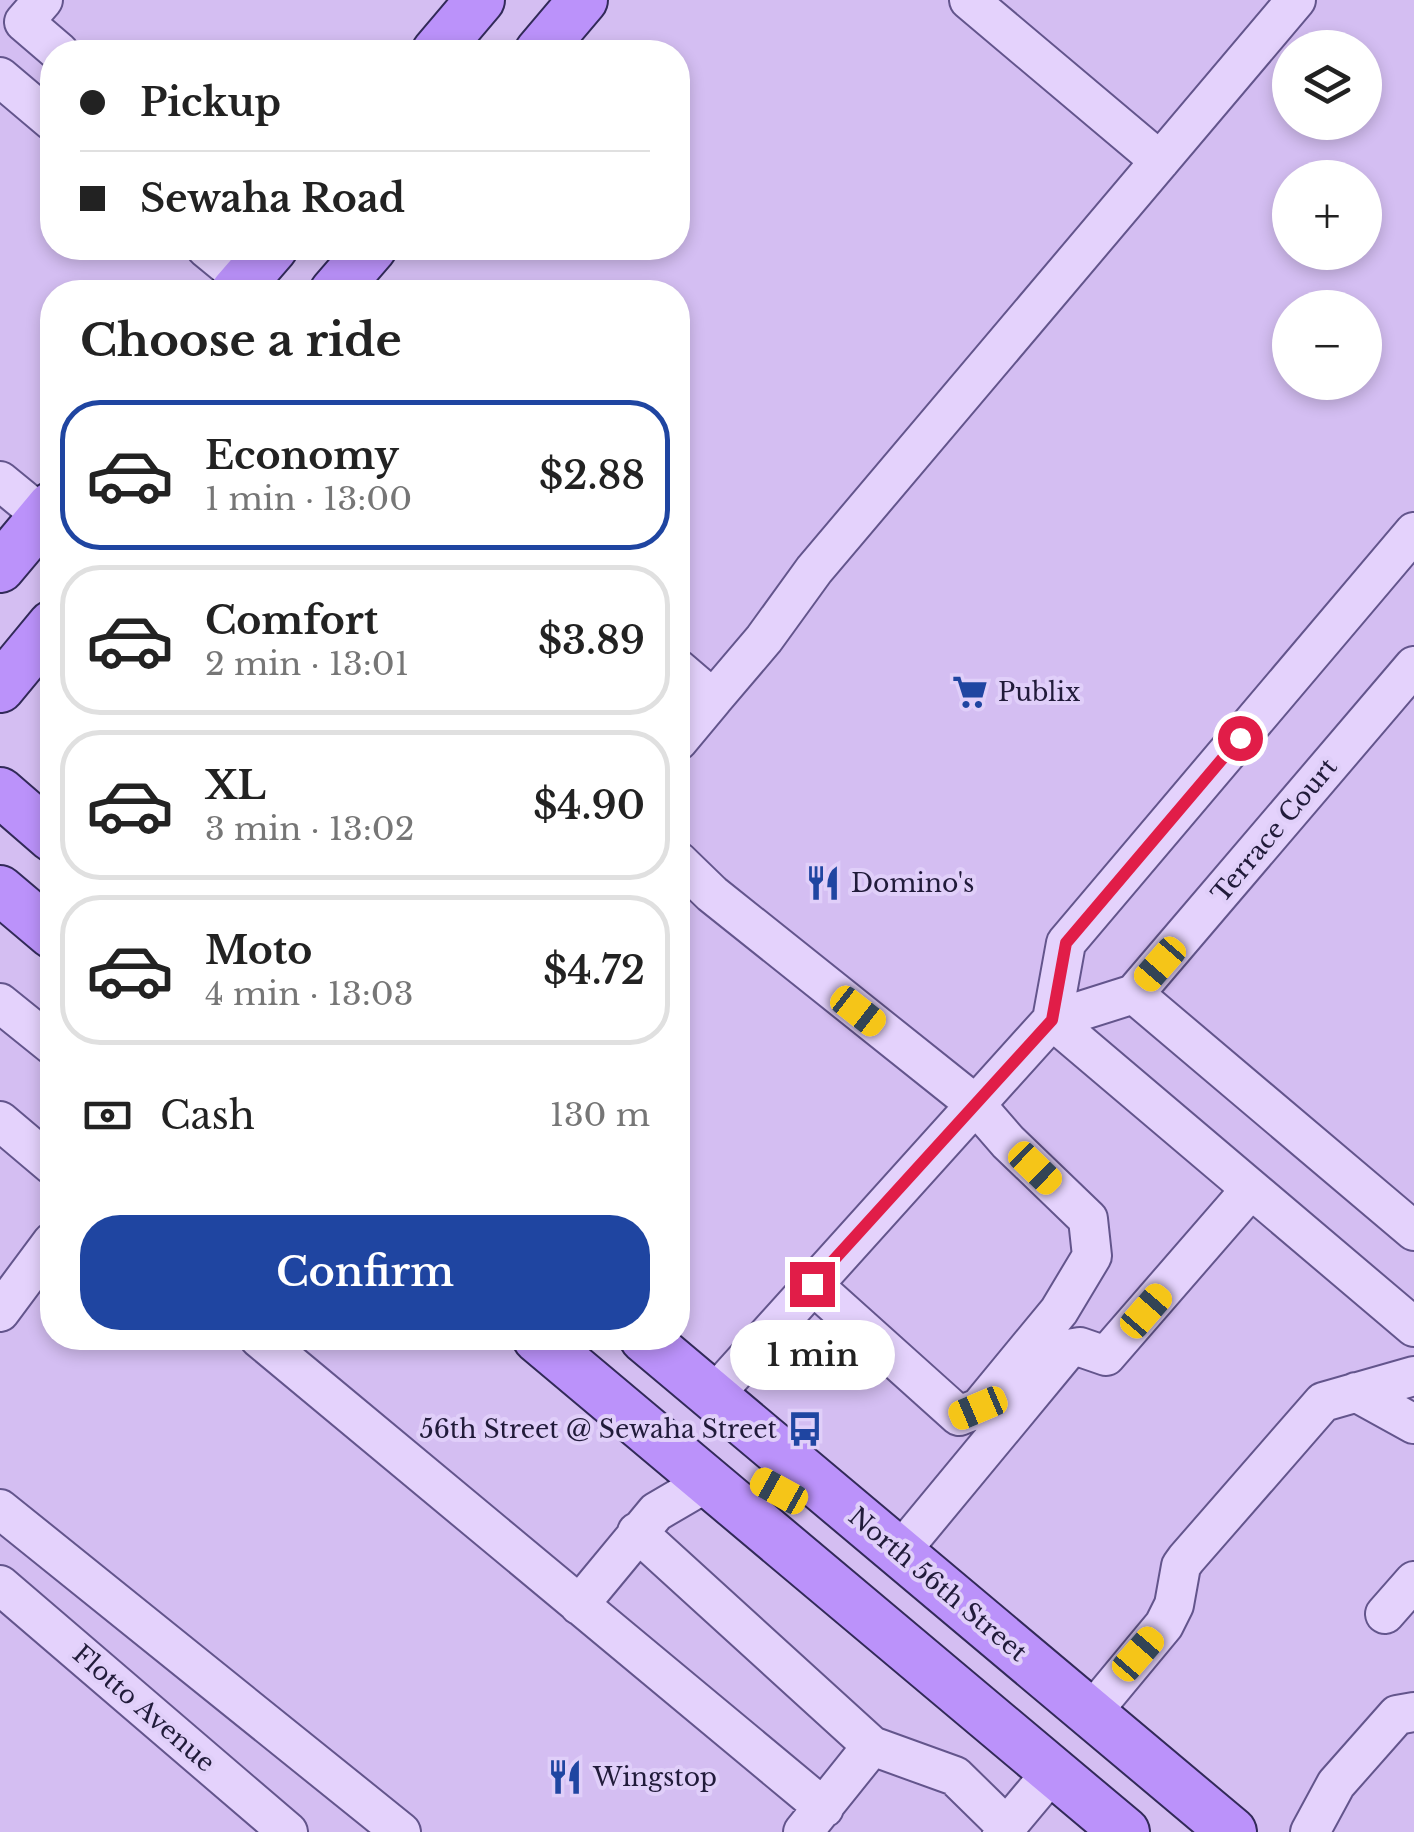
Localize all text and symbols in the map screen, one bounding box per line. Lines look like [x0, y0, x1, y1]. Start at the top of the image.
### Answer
map controls [1272, 30, 1382, 400]
button: layers [1272, 30, 1382, 140]
text: Pickup [140, 79, 281, 126]
button: + [1272, 160, 1382, 270]
text: Sewaha Road [140, 175, 405, 222]
button: − [1272, 290, 1382, 400]
text: Choose a ride [80, 312, 402, 368]
icon: car [85, 430, 175, 520]
text: Economy [205, 432, 399, 479]
text: $2.88 [539, 452, 645, 499]
text: 1 min · 13:00 [205, 479, 412, 519]
icon: car [85, 595, 175, 685]
text: Comfort [205, 597, 378, 644]
text: $3.89 [538, 617, 645, 664]
text: 2 min · 13:01 [205, 644, 409, 684]
supermarket icon: Publix [951, 673, 989, 711]
place label: Publix [998, 677, 1080, 708]
route start [1218, 716, 1263, 761]
street label: Terrace Court [1205, 751, 1344, 909]
icon: car [85, 760, 175, 850]
text: XL [205, 762, 266, 809]
text: $4.90 [533, 782, 645, 829]
text: 3 min · 13:02 [205, 809, 414, 849]
restaurant icon: Domino's [804, 864, 842, 902]
place label: Domino's [851, 868, 974, 899]
icon: car [85, 925, 175, 1015]
text: Moto [205, 927, 312, 974]
car [1129, 932, 1191, 996]
text: $4.72 [543, 947, 645, 994]
text: 4 min · 13:03 [205, 974, 413, 1014]
car [825, 981, 891, 1041]
icon: cash [80, 1088, 135, 1143]
text: Cash [160, 1092, 255, 1139]
text: 130 m [550, 1095, 650, 1135]
car [1003, 1136, 1067, 1200]
button: Confirm [80, 1215, 650, 1330]
route end [790, 1262, 835, 1307]
car [1115, 1279, 1177, 1343]
callout: 1 min [730, 1319, 894, 1389]
text: 1 min [766, 1335, 859, 1375]
car [945, 1382, 1011, 1434]
bus stop icon: 56th Street @ Sewaha Street [786, 1410, 824, 1448]
place label: 56th Street @ Sewaha Street [419, 1414, 778, 1445]
car [745, 1463, 813, 1519]
street label: North 56th Street [842, 1501, 1034, 1668]
car [1107, 1622, 1169, 1686]
street label: Flotto Avenue [66, 1638, 221, 1778]
restaurant icon: Wingstop [546, 1758, 584, 1796]
place label: Wingstop [592, 1762, 717, 1793]

